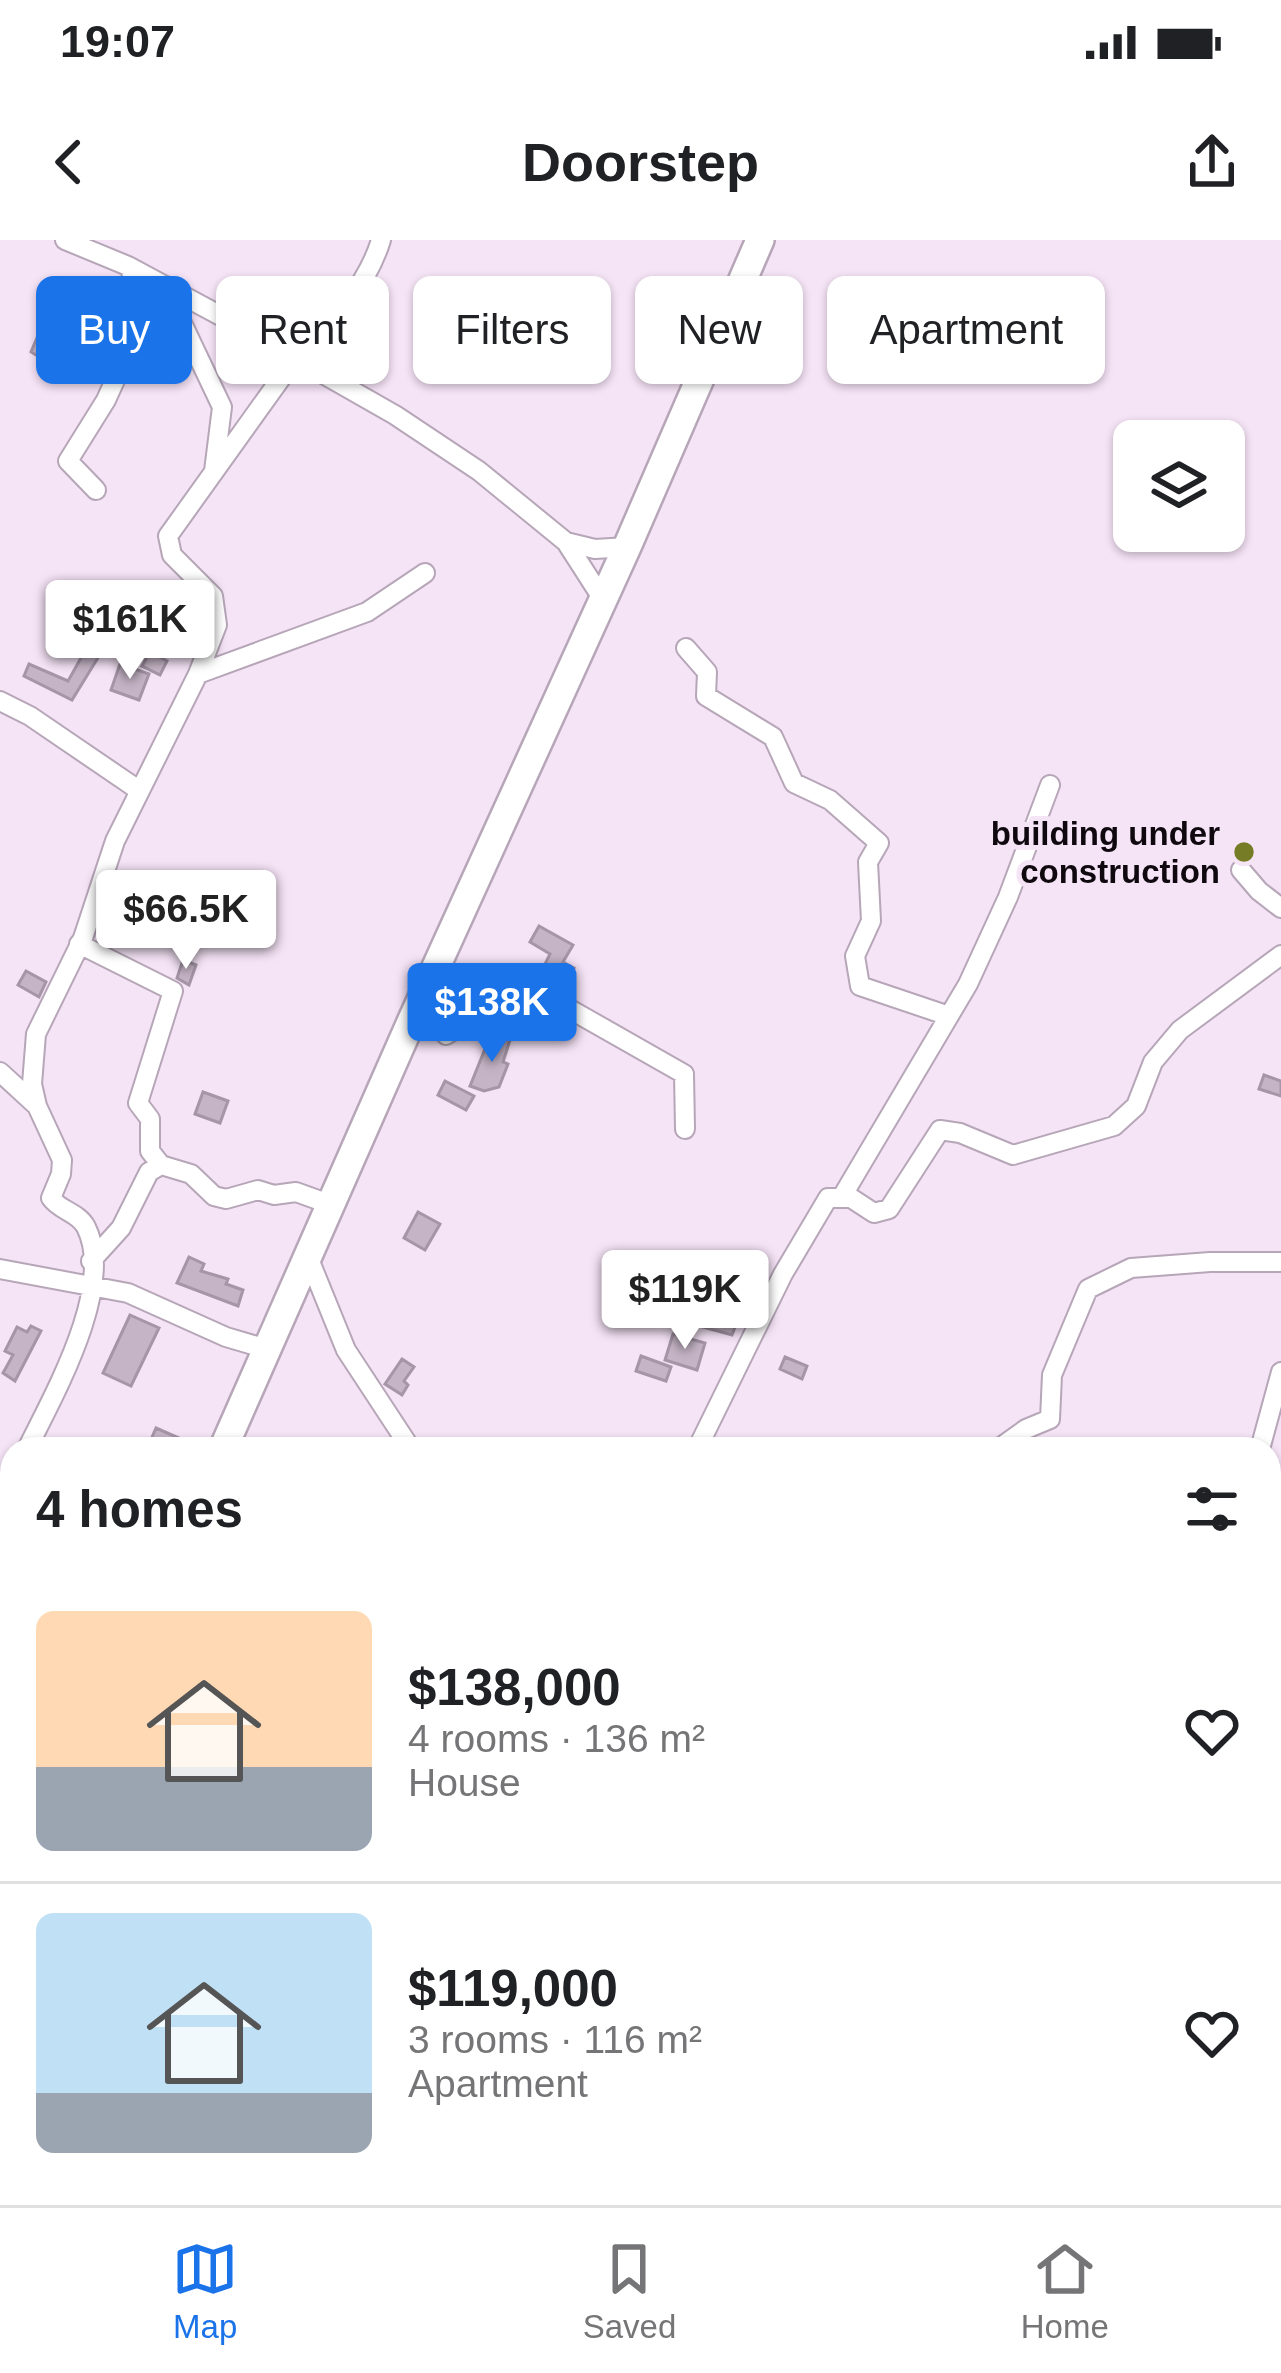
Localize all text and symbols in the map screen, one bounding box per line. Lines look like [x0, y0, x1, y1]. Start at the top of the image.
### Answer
text: 19:07 [60, 16, 175, 67]
icon: back [36, 129, 102, 195]
icon: share [1179, 129, 1245, 195]
text: Doorstep [522, 132, 759, 192]
chip: Buy [36, 276, 192, 384]
chip: Rent [216, 276, 389, 384]
chip: Filters [413, 276, 611, 384]
chip: New [635, 276, 803, 384]
chip: Apartment [827, 276, 1105, 384]
map controls [1113, 420, 1245, 552]
button: layers [1113, 420, 1245, 552]
pin: $161K [46, 580, 214, 682]
text: $161K [73, 597, 187, 640]
place label: building under construction [991, 815, 1220, 890]
marker: building under construction [1231, 839, 1257, 865]
pin: $66.5K [88, 870, 284, 972]
text: $66.5K [123, 887, 249, 930]
pin: $138K [408, 963, 576, 1065]
text: $138K [435, 980, 549, 1023]
pin: $119K [601, 1250, 769, 1352]
text: $119K [629, 1267, 741, 1310]
icon: filters [1179, 1476, 1245, 1542]
text: 4 homes [36, 1481, 243, 1538]
icon: home [132, 1659, 276, 1803]
text: $138,000 [408, 1659, 621, 1716]
icon: heart [1179, 1698, 1245, 1764]
text: 4 rooms · 136 m² [408, 1717, 705, 1760]
text: House [408, 1761, 521, 1804]
text: $119,000 [408, 1960, 618, 2017]
icon: home [132, 1961, 276, 2105]
icon: heart [1179, 2000, 1245, 2066]
text: 3 rooms · 116 m² [408, 2018, 702, 2061]
text: Apartment [408, 2062, 588, 2105]
tab: Map [172, 2236, 238, 2346]
tab: Saved [583, 2236, 676, 2346]
tab: Home [1021, 2236, 1109, 2346]

